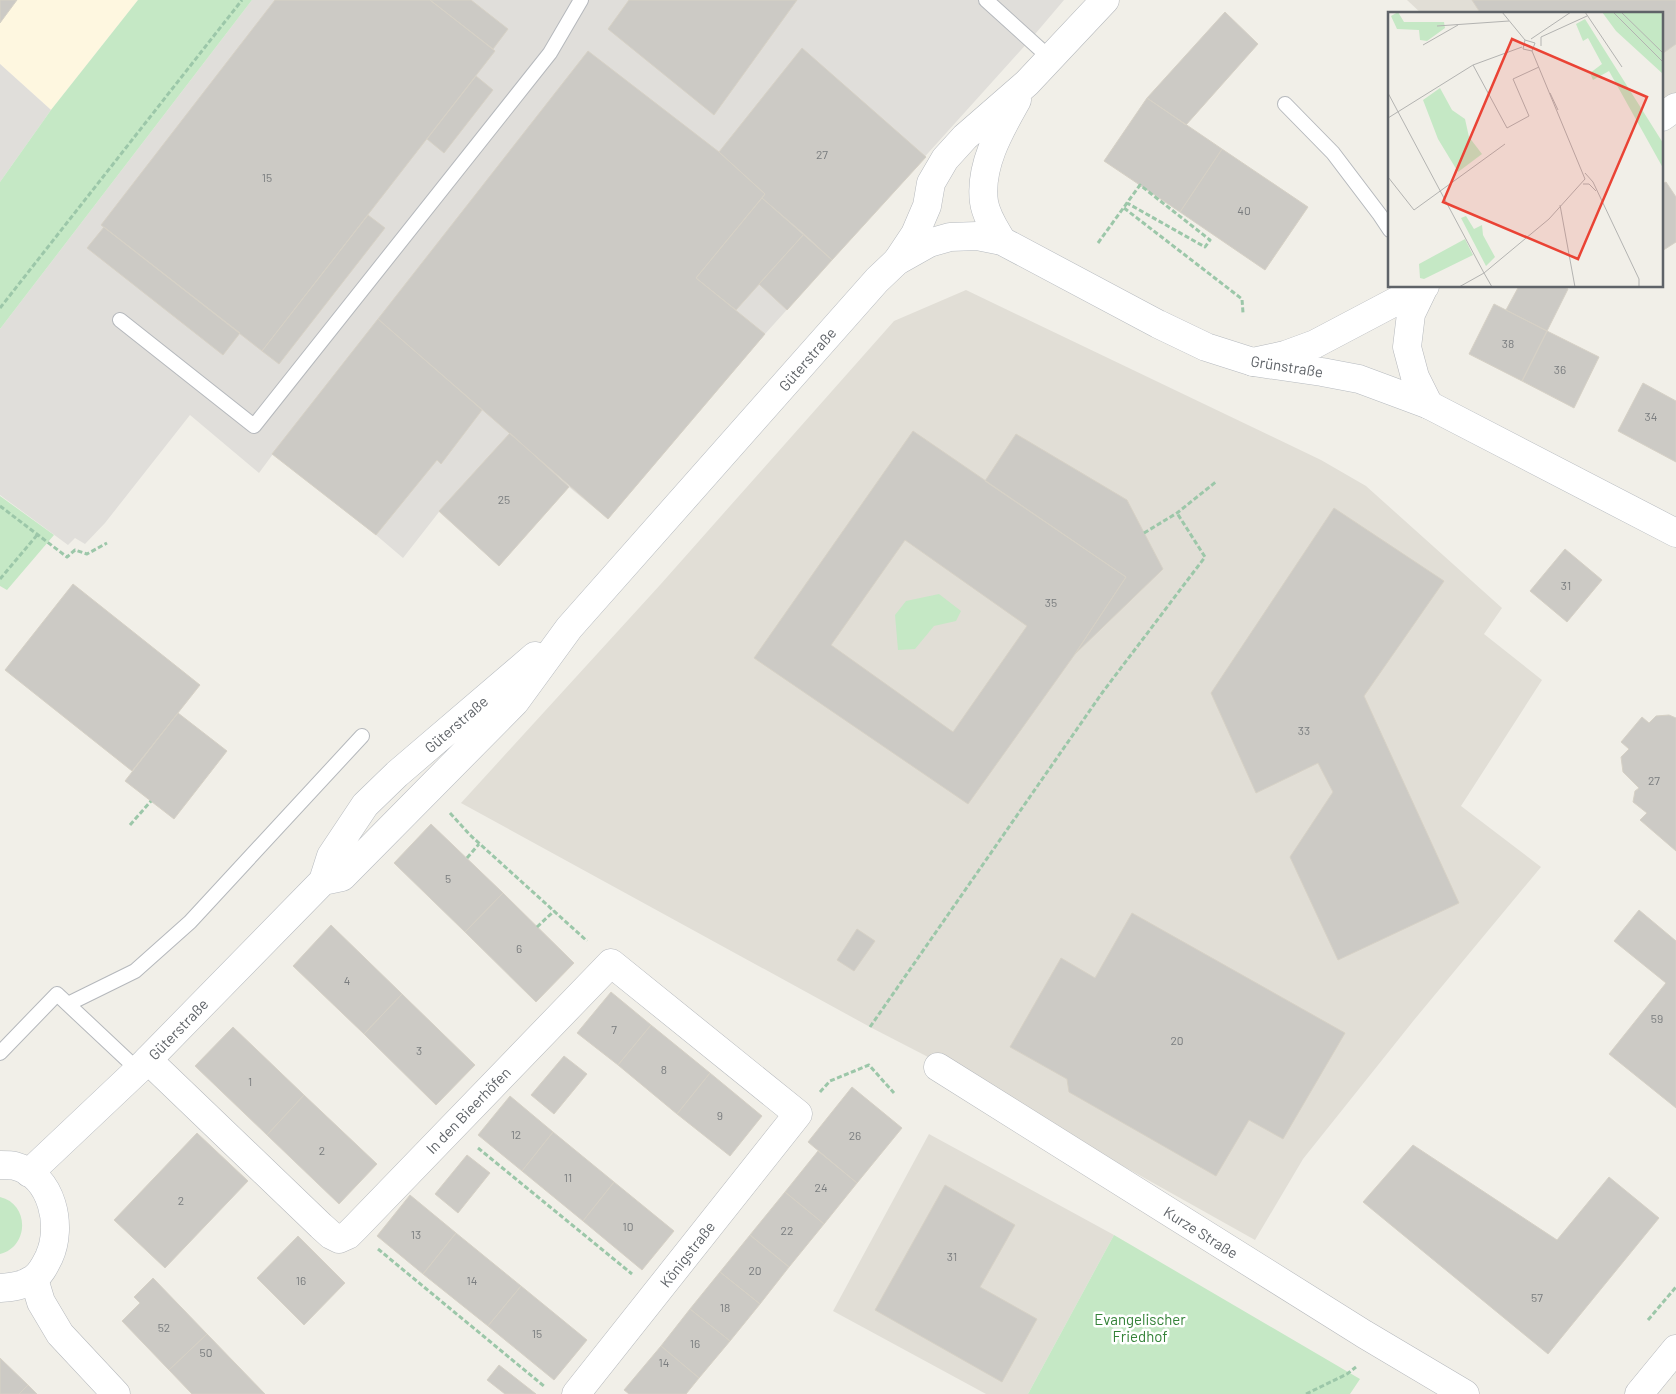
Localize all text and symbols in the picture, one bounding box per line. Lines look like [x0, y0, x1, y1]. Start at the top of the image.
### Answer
inset map [1388, 12, 1664, 288]
house number: 27 [816, 147, 828, 161]
house number: 15 [262, 170, 272, 184]
house number: 40 [1237, 203, 1251, 217]
street label: Güterstraße [775, 324, 839, 394]
house number: 38 [1502, 336, 1514, 350]
street label: Grünstraße [1250, 351, 1324, 381]
house number: 36 [1554, 362, 1566, 376]
house number: 34 [1645, 409, 1657, 423]
house number: 25 [498, 492, 510, 506]
house number: 31 [1561, 578, 1571, 592]
house number: 35 [1045, 595, 1057, 609]
street label: Güterstraße [421, 692, 491, 756]
house number: 33 [1298, 723, 1310, 737]
house number: 27 [1648, 773, 1660, 787]
house number: 5 [445, 871, 451, 885]
house number: 6 [516, 941, 522, 955]
house number: 4 [344, 973, 350, 987]
street label: Güterstraße [144, 995, 212, 1063]
house number: 59 [1651, 1011, 1663, 1025]
house number: 7 [611, 1022, 617, 1036]
house number: 20 [1170, 1033, 1184, 1047]
house number: 3 [416, 1043, 422, 1057]
house number: 8 [661, 1062, 667, 1076]
street label: In den Bieerhöfen [422, 1063, 514, 1157]
house number: 1 [248, 1074, 252, 1088]
house number: 9 [717, 1108, 723, 1122]
house number: 12 [511, 1127, 521, 1141]
house number: 26 [849, 1128, 861, 1142]
house number: 2 [319, 1143, 325, 1157]
house number: 11 [564, 1170, 572, 1184]
house number: 24 [814, 1180, 828, 1194]
house number: 2 [178, 1193, 184, 1207]
street label: Kurze Straße [1161, 1202, 1241, 1262]
street label: Königstraße [656, 1217, 718, 1291]
house number: 10 [623, 1219, 633, 1233]
house number: 22 [781, 1223, 793, 1237]
house number: 13 [411, 1227, 421, 1241]
house number: 31 [947, 1249, 957, 1263]
house number: 20 [748, 1263, 762, 1277]
house number: 16 [296, 1273, 306, 1287]
house number: 14 [467, 1273, 477, 1287]
house number: 57 [1531, 1290, 1543, 1304]
house number: 18 [720, 1300, 730, 1314]
park label: Evangelischer Friedhof [1094, 1310, 1186, 1345]
house number: 52 [158, 1320, 170, 1334]
house number: 15 [532, 1326, 542, 1340]
house number: 16 [690, 1336, 700, 1350]
house number: 50 [200, 1345, 212, 1359]
house number: 14 [659, 1355, 669, 1369]

